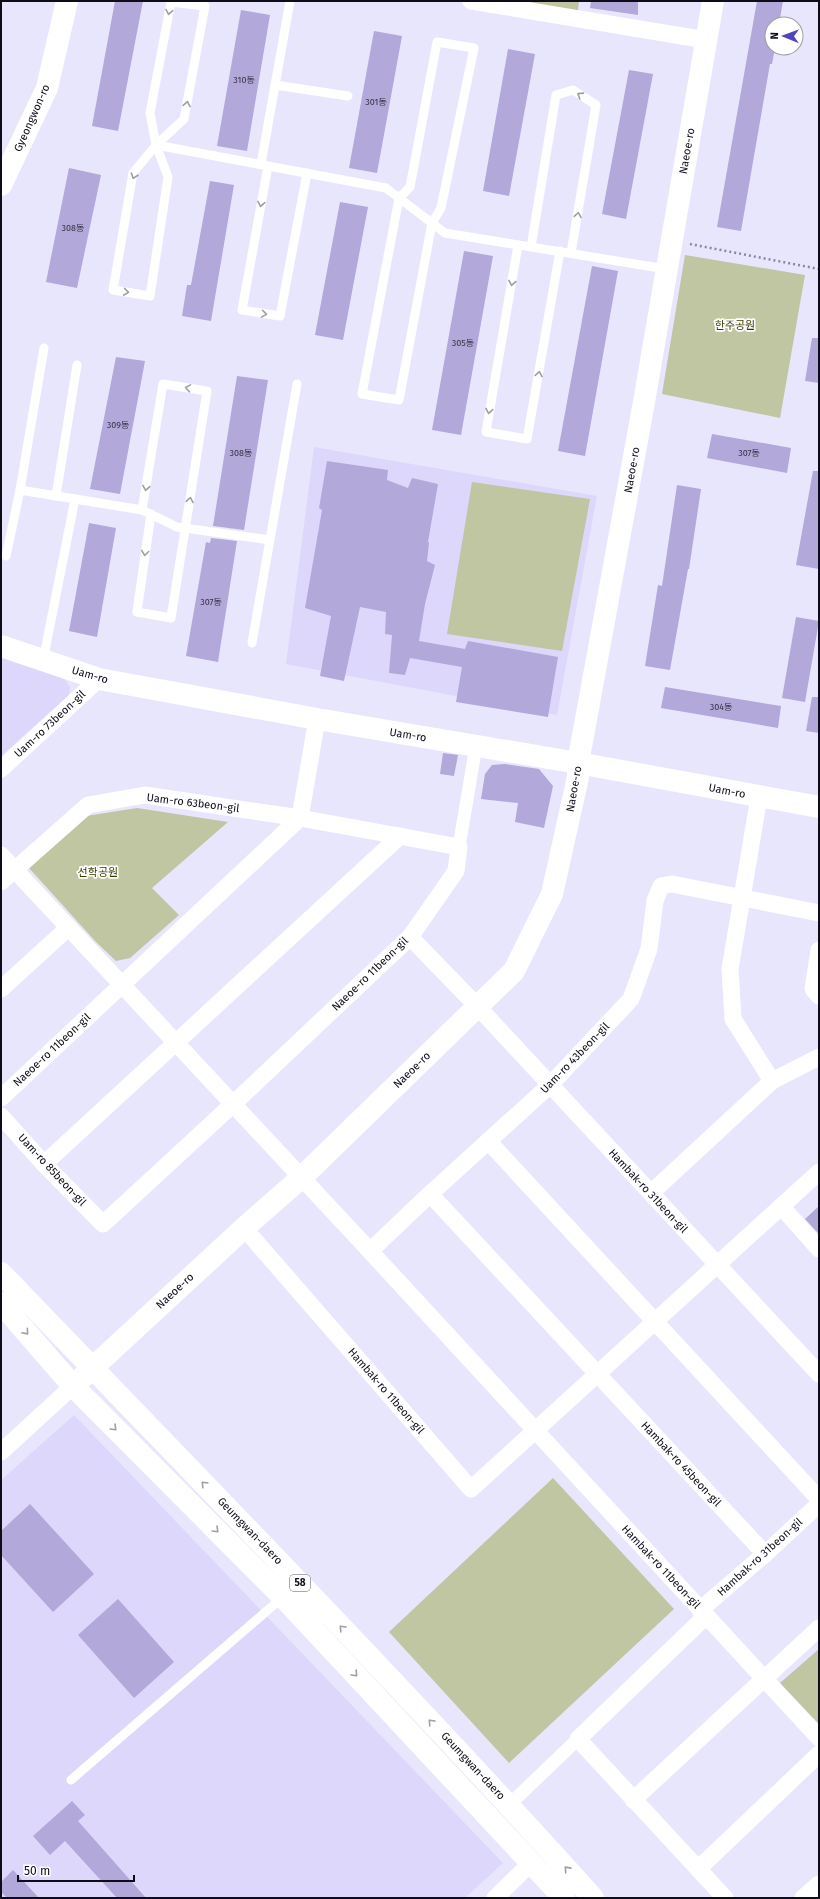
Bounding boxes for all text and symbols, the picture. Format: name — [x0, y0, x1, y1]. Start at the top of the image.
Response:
one-way arrow — [166, 9, 174, 16]
north arrow — [764, 16, 804, 56]
text: N — [768, 32, 781, 40]
house number: 310동 — [233, 75, 255, 85]
street label: Gyeongwon-ro — [11, 82, 53, 154]
one-way arrow — [577, 92, 584, 100]
house number: 301동 — [365, 97, 387, 107]
one-way arrow — [182, 101, 191, 107]
street label: Naeoe-ro — [677, 127, 697, 175]
one-way arrow — [130, 172, 138, 179]
one-way arrow — [258, 201, 266, 207]
one-way arrow — [573, 212, 582, 218]
house number: 308동 — [62, 223, 84, 233]
one-way arrow — [508, 280, 516, 286]
one-way arrow — [123, 287, 129, 296]
one-way arrow — [261, 309, 267, 318]
park label: 한주공원 — [715, 319, 755, 332]
house number: 305동 — [452, 338, 474, 348]
one-way arrow — [534, 370, 542, 377]
one-way arrow — [185, 384, 191, 393]
one-way arrow — [485, 408, 494, 414]
house number: 309동 — [107, 420, 129, 430]
street label: Naeoe-ro — [622, 446, 642, 494]
house number: 308동 — [230, 448, 252, 458]
house number: 307동 — [738, 448, 760, 458]
one-way arrow — [142, 485, 151, 491]
one-way arrow — [185, 497, 194, 504]
one-way arrow — [141, 550, 150, 556]
house number: 307동 — [200, 597, 222, 607]
street label: Uam-ro — [70, 664, 110, 686]
street label: Uam-ro 73beon-gil — [12, 688, 88, 760]
house number: 304동 — [710, 702, 732, 712]
street label: Uam-ro — [389, 726, 427, 744]
street label: Naeoe-ro — [564, 765, 584, 813]
street label: Uam-ro — [707, 781, 747, 801]
street label: Uam-ro 63beon-gil — [146, 791, 240, 815]
park label: 선학공원 — [78, 866, 118, 879]
street label: Naeoe-ro 11beon-gil — [329, 934, 411, 1014]
street label: Naeoe-ro 11beon-gil — [11, 1011, 93, 1089]
street label: Uam-ro 43beon-gil — [538, 1020, 612, 1096]
street label: Naeoe-ro — [391, 1049, 433, 1091]
street label: Uam-ro 85beon-gil — [15, 1131, 89, 1209]
street label: Hambak-ro 31beon-gil — [606, 1146, 690, 1236]
street label: Naeoe-ro — [153, 1270, 197, 1312]
one-way arrow — [22, 1328, 29, 1335]
street label: Hambak-ro 11beon-gil — [345, 1345, 427, 1437]
street label: Hambak-ro 45beon-gil — [638, 1419, 724, 1509]
one-way arrow — [109, 1423, 117, 1431]
one-way arrow — [201, 1481, 208, 1489]
street label: Geumgwan-daero — [215, 1495, 285, 1567]
street label: Hambak-ro 31beon-gil — [715, 1515, 805, 1599]
street label: Hambak-ro 11beon-gil — [619, 1523, 703, 1611]
one-way arrow — [211, 1525, 219, 1533]
road number: 58 — [290, 1575, 310, 1591]
one-way arrow — [339, 1625, 347, 1633]
one-way arrow — [350, 1669, 357, 1677]
one-way arrow — [429, 1719, 436, 1727]
street label: Geumgwan-daero — [438, 1729, 508, 1803]
scale bar — [18, 1857, 134, 1883]
text: 50 m — [24, 1864, 50, 1878]
one-way arrow — [565, 1866, 572, 1874]

